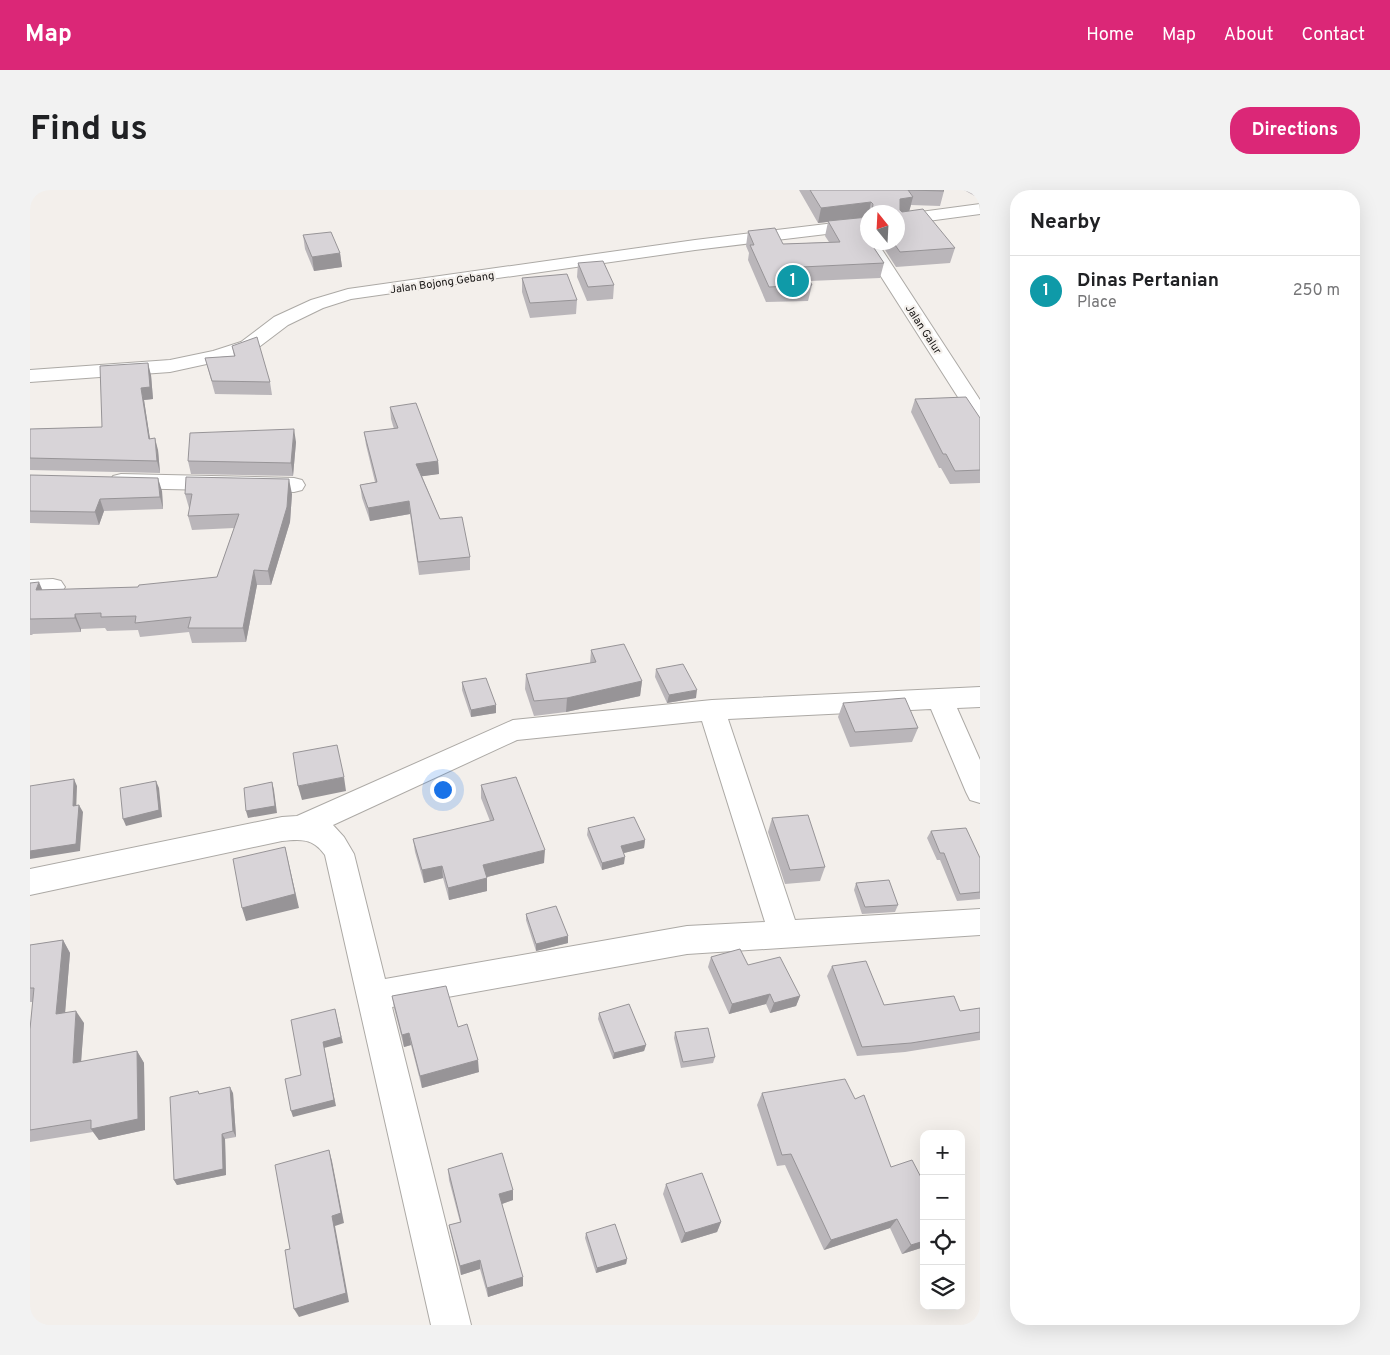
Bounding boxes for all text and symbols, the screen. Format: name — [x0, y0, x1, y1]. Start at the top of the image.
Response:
text: Map — [25, 20, 72, 50]
text: Home — [1086, 24, 1134, 47]
text: Map — [1162, 24, 1196, 47]
text: About — [1224, 24, 1273, 47]
text: Contact — [1301, 24, 1365, 47]
button: Directions — [1230, 107, 1360, 154]
text: Find us — [30, 108, 148, 152]
north arrow — [860, 205, 905, 250]
text: Nearby — [1030, 209, 1101, 236]
pin: 1 — [777, 262, 809, 300]
street label: Jalan Bojong Gebang — [389, 269, 495, 297]
text: Dinas Pertanian — [1077, 269, 1219, 293]
text: 1 — [1043, 281, 1049, 301]
text: 250 m — [1293, 281, 1340, 301]
text: Place — [1077, 293, 1117, 313]
street label: Jalan Galur — [902, 302, 945, 358]
your location — [430, 777, 456, 803]
map controls — [920, 1130, 965, 1310]
button: + — [920, 1130, 965, 1175]
button: − — [920, 1175, 965, 1220]
button: locate — [920, 1220, 965, 1265]
button: layers — [920, 1265, 965, 1310]

